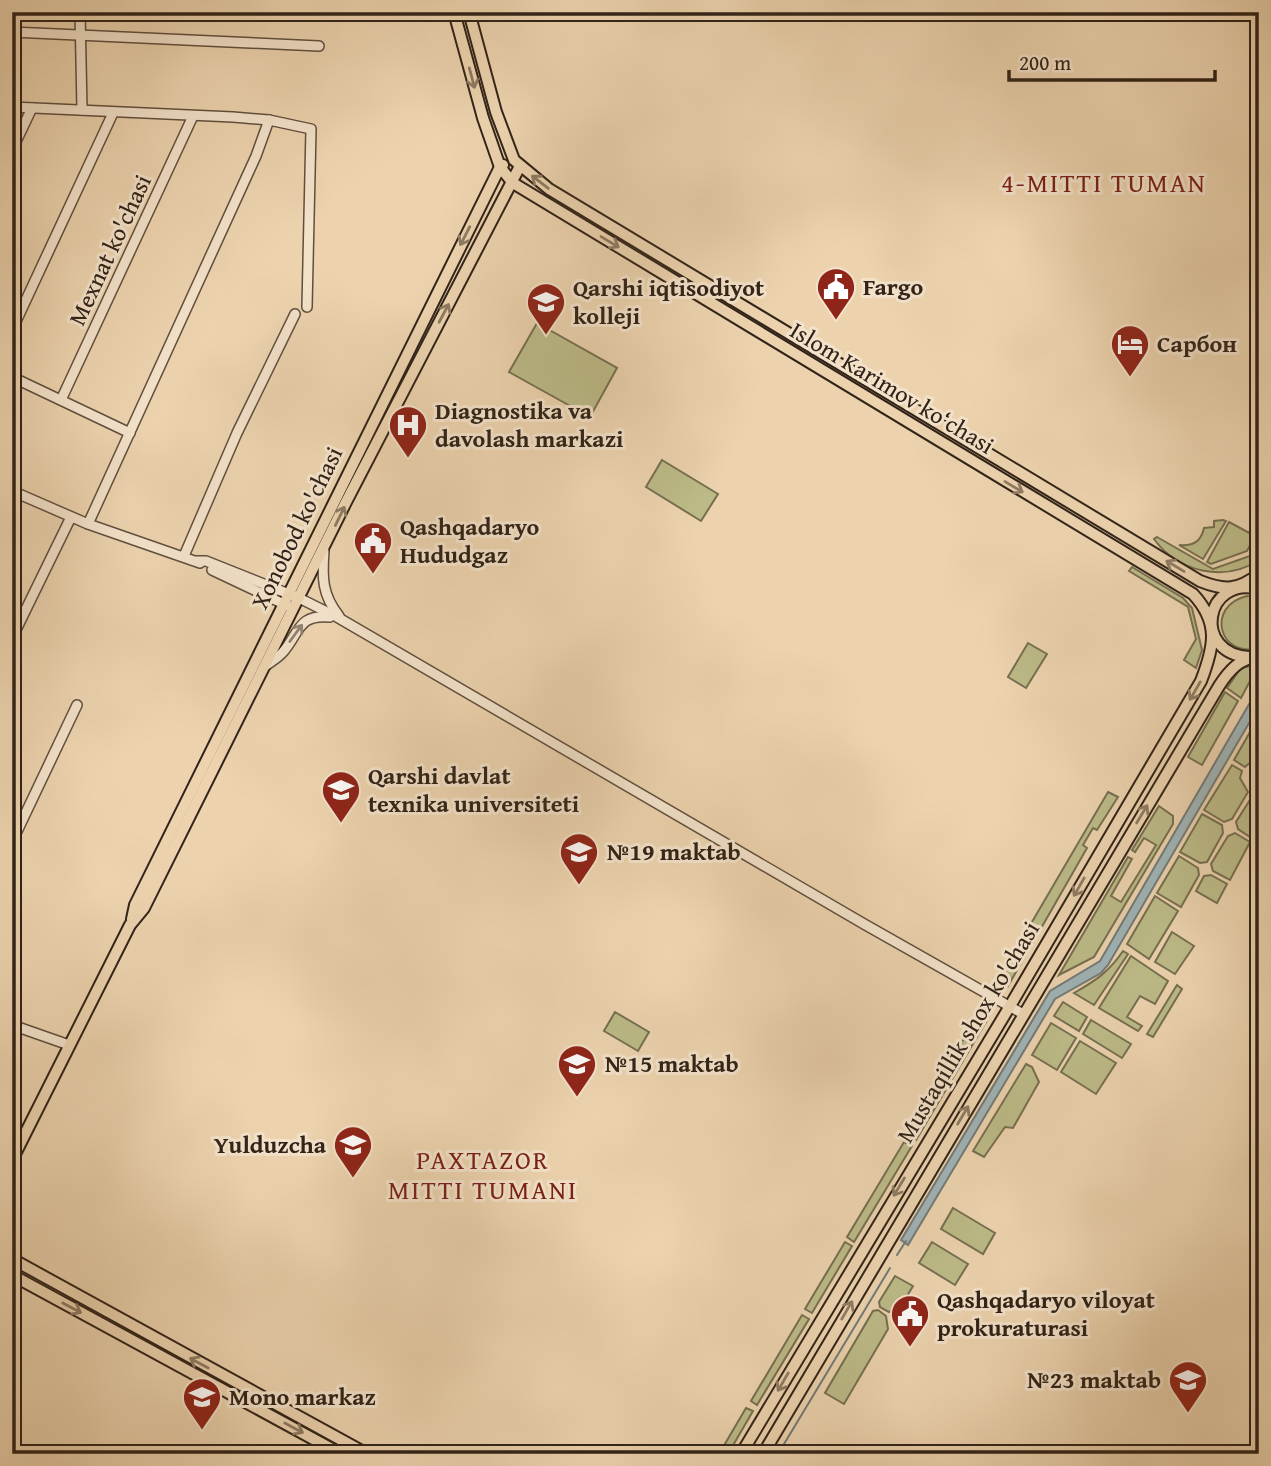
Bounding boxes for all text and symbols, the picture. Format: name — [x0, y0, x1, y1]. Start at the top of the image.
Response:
scale bar — [1009, 38, 1215, 82]
text: 200 m — [1019, 47, 1071, 78]
one-way arrow — [466, 66, 479, 89]
district label: 4-MITTI TUMAN — [1001, 163, 1207, 202]
street label: Mexnat ko'chasi — [59, 168, 160, 331]
one-way arrow — [531, 175, 550, 190]
one-way arrow — [458, 225, 472, 246]
one-way arrow — [600, 235, 620, 249]
public building icon: Fargo — [815, 266, 857, 321]
place label: Fargo — [863, 269, 923, 304]
place label: Qarshi iqtisodiyot kolleji — [573, 270, 764, 333]
school or university icon: Qarshi iqtisodiyot kolleji — [525, 281, 567, 336]
one-way arrow — [437, 304, 451, 324]
street label: Islom Karimov ko‘chasi — [784, 313, 1001, 463]
hotel icon: Сарбон — [1109, 323, 1151, 378]
place label: Сарбон — [1157, 326, 1237, 361]
place label: Diagnostika va davolash markazi — [435, 393, 624, 456]
hospital icon: Diagnostika va davolash markazi — [387, 404, 429, 459]
street label: Xonobod ko'chasi — [242, 440, 351, 615]
one-way arrow — [1004, 480, 1024, 494]
one-way arrow — [333, 506, 347, 527]
place label: Qashqadaryo Hududgaz — [400, 509, 540, 572]
public building icon: Qashqadaryo Hududgaz — [352, 520, 394, 575]
one-way arrow — [1166, 559, 1186, 573]
one-way arrow — [288, 623, 303, 642]
one-way arrow — [1188, 680, 1202, 700]
place label: Qarshi davlat texnika universiteti — [368, 758, 579, 821]
school or university icon: Qarshi davlat texnika universiteti — [320, 769, 362, 824]
one-way arrow — [1135, 805, 1149, 825]
school or university icon: №19 maktab — [558, 831, 600, 886]
place label: №19 maktab — [606, 834, 741, 869]
one-way arrow — [1072, 876, 1086, 896]
street label: Mustaqillik shox ko'chasi — [887, 914, 1048, 1149]
school or university icon: №15 maktab — [556, 1043, 598, 1098]
place label: №15 maktab — [604, 1046, 739, 1081]
one-way arrow — [957, 1105, 971, 1125]
school or university icon: Yulduzcha — [332, 1124, 374, 1179]
place label: Yulduzcha — [214, 1127, 327, 1162]
district label: PAXTAZOR MITTI TUMANI — [388, 1140, 578, 1209]
one-way arrow — [892, 1176, 906, 1196]
place label: Qashqadaryo viloyat prokuraturasi — [937, 1282, 1155, 1345]
public building icon: Qashqadaryo viloyat prokuraturasi — [889, 1293, 931, 1348]
one-way arrow — [61, 1301, 82, 1315]
one-way arrow — [840, 1301, 854, 1321]
one-way arrow — [189, 1356, 210, 1369]
school or university icon: №23 maktab — [1167, 1359, 1209, 1414]
place label: №23 maktab — [1026, 1362, 1161, 1397]
one-way arrow — [776, 1372, 790, 1392]
school or university icon: Mono markaz — [181, 1376, 223, 1431]
place label: Mono markaz — [229, 1379, 376, 1414]
one-way arrow — [283, 1421, 303, 1435]

